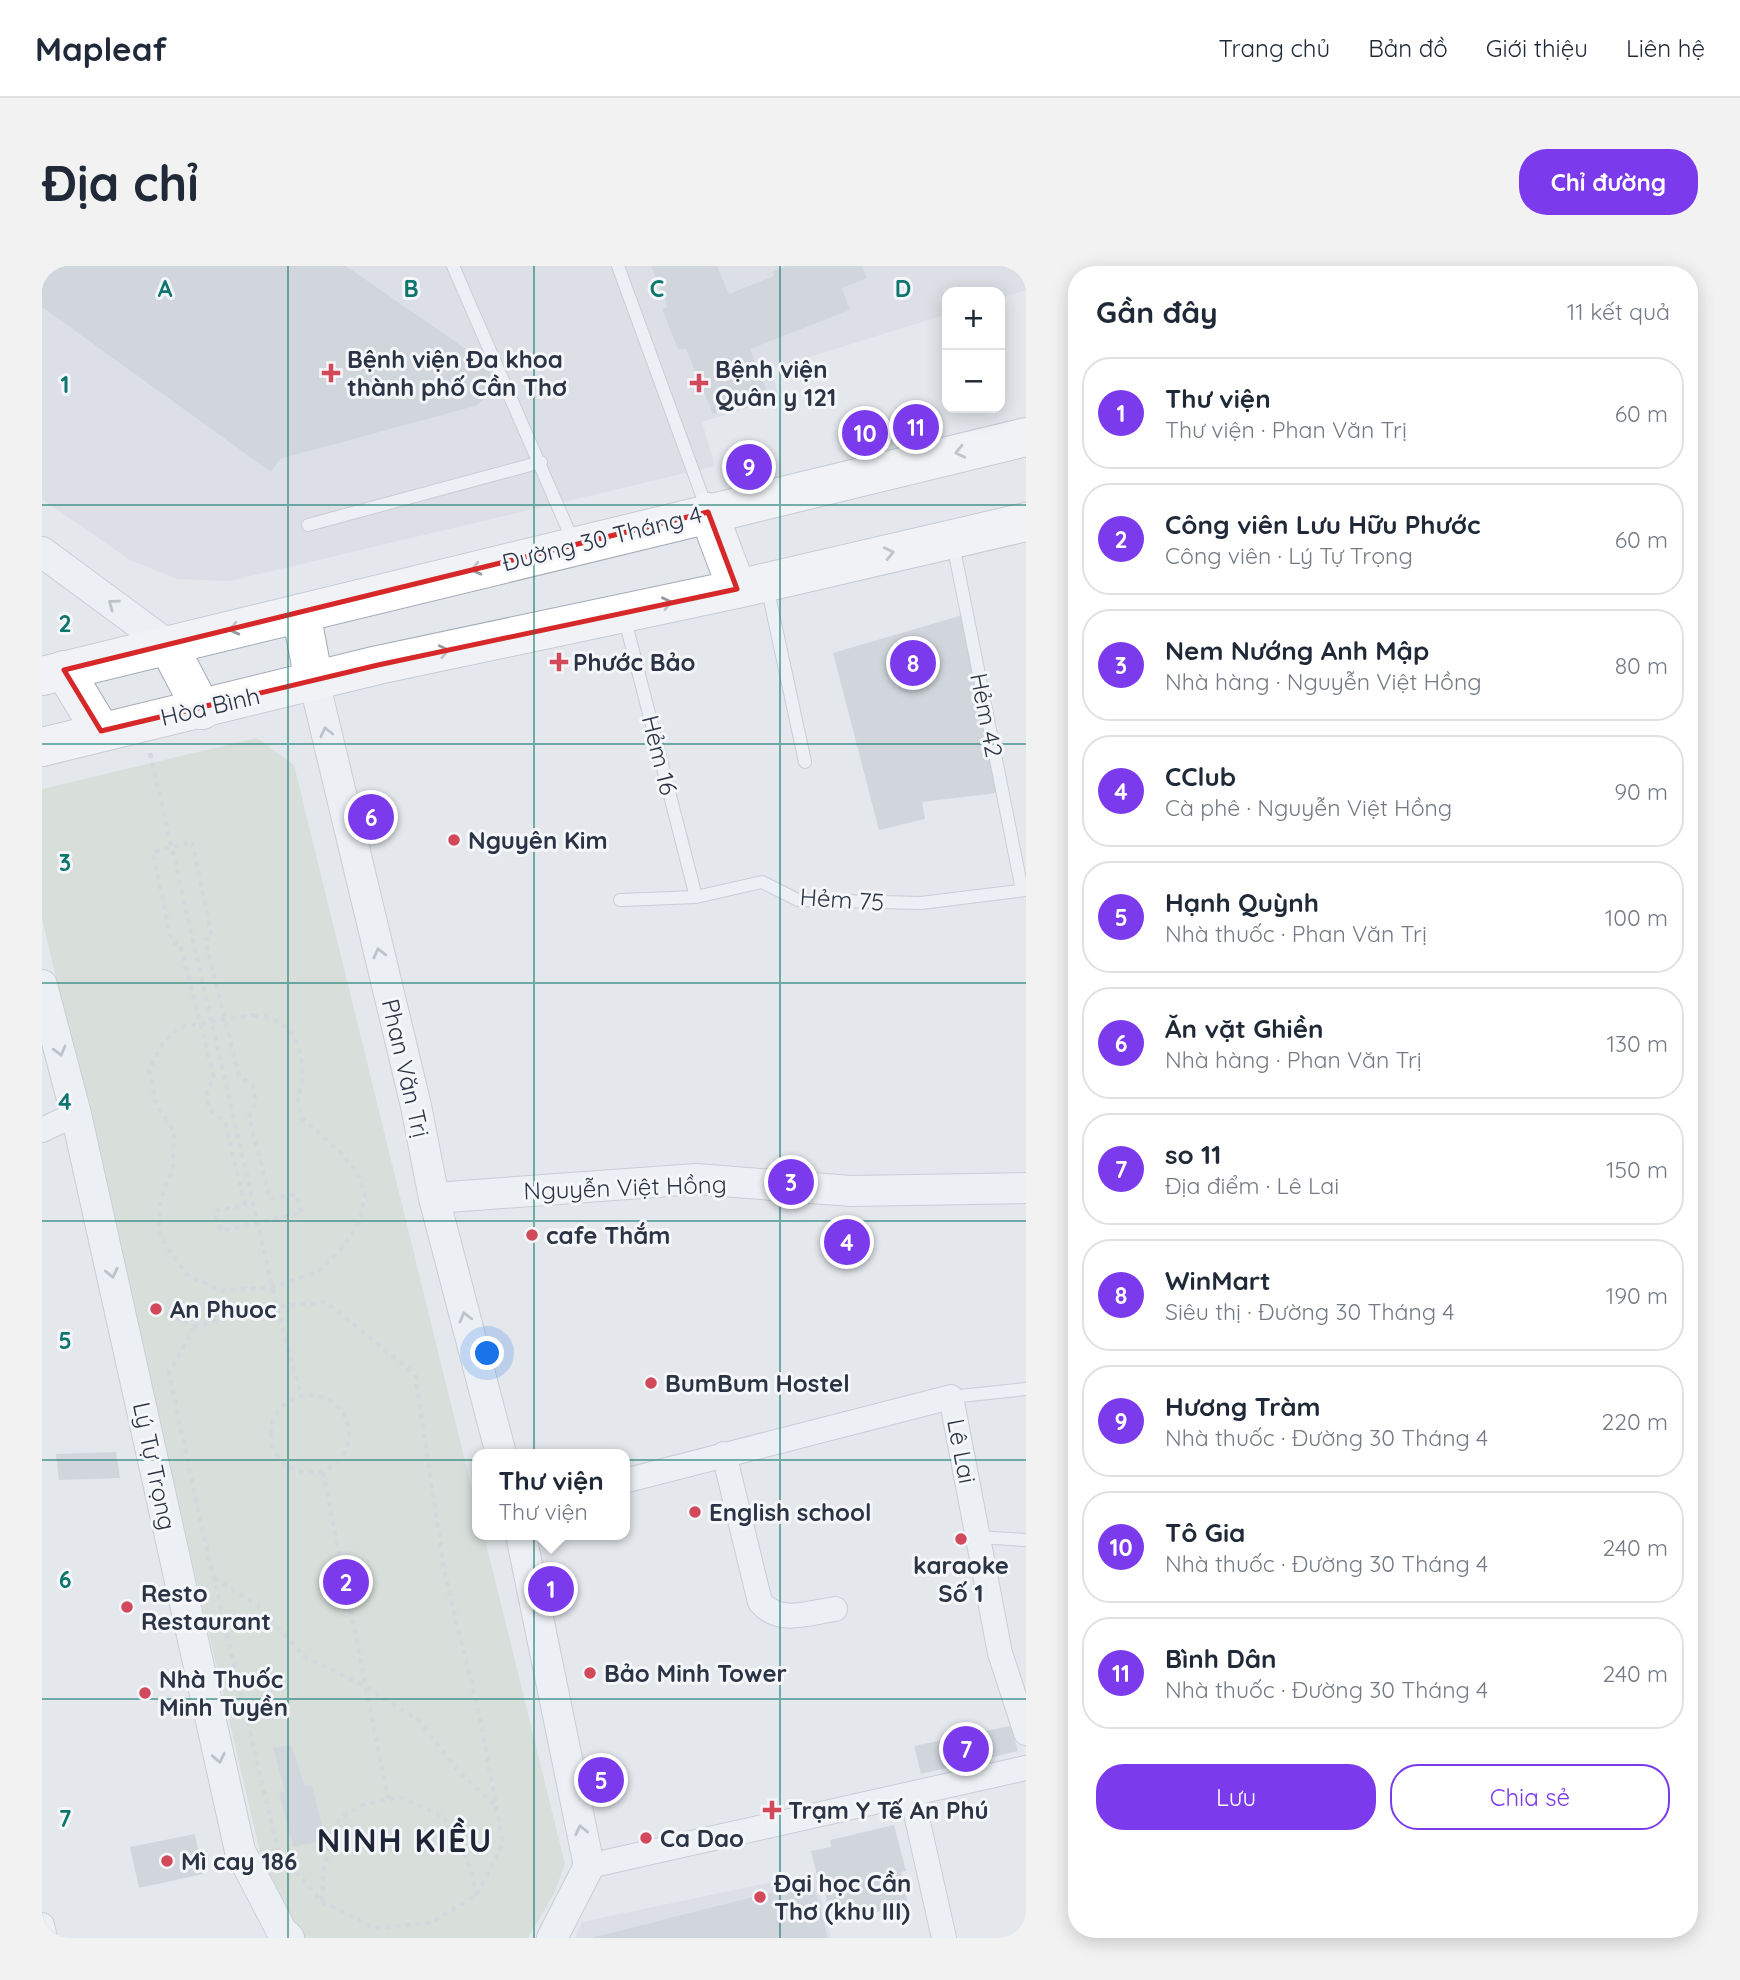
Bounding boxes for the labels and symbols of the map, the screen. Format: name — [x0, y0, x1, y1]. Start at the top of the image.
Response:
text: A — [158, 274, 173, 303]
text: B — [403, 274, 419, 303]
text: C — [650, 274, 664, 303]
text: D — [895, 274, 911, 303]
place label: Bệnh viện Đa khoa thành phố Cần Thơ — [347, 344, 567, 402]
place label: Bệnh viện Quân y 121 — [715, 354, 836, 412]
marker: Bệnh viện Đa khoa thành phố Cần Thơ — [321, 363, 341, 383]
text: 1 — [61, 370, 69, 399]
marker: Bệnh viện Quân y 121 — [689, 373, 709, 393]
pin: 11 — [893, 401, 939, 453]
pin: 10 — [842, 407, 888, 459]
pin: 9 — [726, 441, 772, 493]
one-way arrow — [954, 444, 966, 459]
street label: Đường 30 Tháng 4 — [499, 499, 705, 577]
one-way arrow — [883, 547, 895, 562]
one-way arrow — [471, 561, 483, 575]
one-way arrow — [661, 597, 673, 612]
one-way arrow — [108, 600, 121, 613]
text: 2 — [58, 609, 72, 638]
one-way arrow — [228, 621, 240, 635]
pin: 8 — [890, 637, 936, 689]
one-way arrow — [438, 644, 450, 659]
place label: Phước Bảo — [573, 647, 696, 677]
marker: Phước Bảo — [551, 654, 567, 670]
street label: Hẻm 42 — [964, 670, 1010, 760]
street label: Hòa Bình — [157, 680, 263, 732]
street label: Hẻm 16 — [636, 712, 684, 798]
one-way arrow — [320, 726, 334, 738]
pin: 6 — [348, 791, 394, 843]
place label: Nguyên Kim — [468, 825, 608, 855]
marker: Nguyên Kim — [446, 832, 462, 848]
text: 3 — [59, 848, 71, 877]
street label: Hẻm 75 — [799, 881, 885, 917]
one-way arrow — [373, 947, 387, 959]
street label: Phan Văn Trị — [376, 996, 436, 1140]
one-way arrow — [51, 1045, 66, 1057]
text: 4 — [58, 1087, 72, 1116]
pin: 3 — [768, 1156, 814, 1208]
street label: Nguyễn Việt Hồng — [523, 1168, 727, 1206]
pin: 4 — [824, 1216, 870, 1268]
place label: cafe Thắm — [546, 1220, 671, 1250]
marker: cafe Thắm — [524, 1227, 540, 1243]
one-way arrow — [104, 1267, 119, 1279]
place label: An Phuoc — [170, 1294, 276, 1324]
marker: An Phuoc — [148, 1301, 164, 1317]
one-way arrow — [459, 1311, 473, 1323]
text: 5 — [58, 1326, 72, 1355]
your location — [470, 1336, 504, 1370]
place label: BumBum Hostel — [665, 1368, 850, 1398]
marker: BumBum Hostel — [643, 1375, 659, 1391]
street label: Lý Tự Trọng — [127, 1399, 183, 1533]
street label: Lê Lai — [941, 1416, 983, 1486]
place label: English school — [709, 1497, 871, 1527]
marker: English school — [687, 1504, 703, 1520]
marker: karaoke Số 1 — [953, 1531, 969, 1547]
place label: karaoke Số 1 — [913, 1550, 1009, 1608]
pin: 2 — [323, 1556, 369, 1608]
pin: 1 — [528, 1563, 574, 1615]
text: 6 — [59, 1565, 71, 1594]
place label: Resto Restaurant — [141, 1578, 271, 1636]
marker: Resto Restaurant — [119, 1599, 135, 1615]
place label: Bảo Minh Tower — [604, 1658, 787, 1688]
place label: Nhà Thuốc Minh Tuyền — [159, 1664, 288, 1722]
marker: Bảo Minh Tower — [582, 1665, 598, 1681]
marker: Nhà Thuốc Minh Tuyền — [137, 1685, 153, 1701]
pin: 7 — [943, 1723, 989, 1775]
one-way arrow — [211, 1752, 226, 1764]
pin: 5 — [578, 1754, 624, 1806]
place label: Trạm Y Tế An Phú — [788, 1795, 989, 1825]
marker: Trạm Y Tế An Phú — [762, 1800, 782, 1820]
text: 7 — [59, 1804, 72, 1833]
district label: NINH KIỀU — [317, 1817, 493, 1860]
place label: Ca Dao — [660, 1823, 744, 1853]
one-way arrow — [575, 1824, 590, 1836]
marker: Ca Dao — [638, 1830, 654, 1846]
place label: Mì cay 186 — [181, 1846, 297, 1876]
marker: Mì cay 186 — [159, 1853, 175, 1869]
place label: Đại học Cần Thơ (khu III) — [773, 1868, 911, 1926]
marker: Đại học Cần Thơ (khu III) — [752, 1889, 768, 1905]

